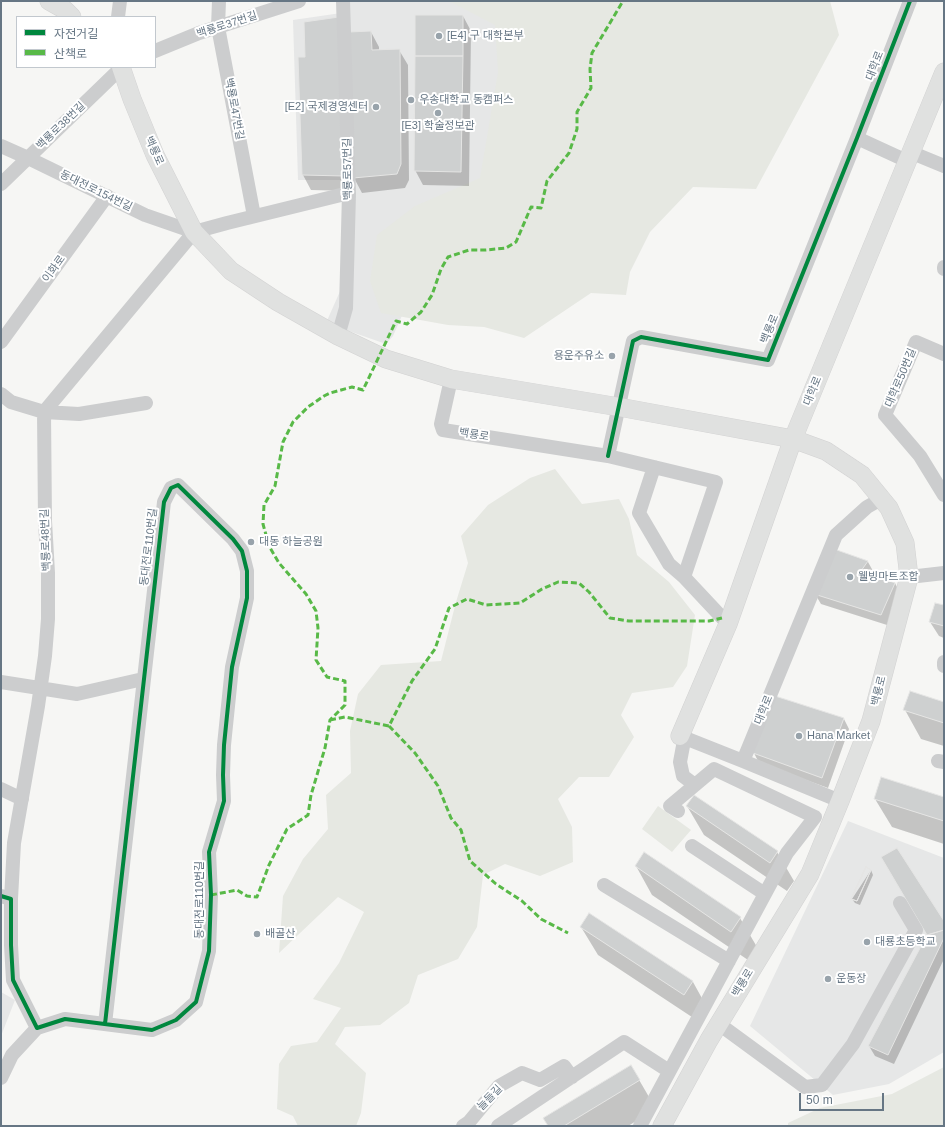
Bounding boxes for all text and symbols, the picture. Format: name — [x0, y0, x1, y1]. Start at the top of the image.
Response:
street label: 백룡로37번길 — [195, 9, 259, 41]
legend — [16, 16, 156, 68]
text: 자전거길 — [54, 27, 98, 41]
place label: [E4] 구 대학본부 — [447, 29, 523, 43]
marker: [E4] 구 대학본부 — [434, 31, 444, 41]
text: 산책로 — [54, 47, 87, 61]
street label: 대학로 — [863, 49, 887, 83]
street label: 백룡로47번길 — [222, 77, 246, 141]
place label: 우송대학교 동캠퍼스 — [419, 93, 513, 107]
marker: 우송대학교 동캠퍼스 — [406, 95, 416, 105]
street label: 백룡로38번길 — [34, 99, 88, 153]
place label: [E2] 국제경영센터 — [285, 100, 368, 114]
marker: [E2] 국제경영센터 — [371, 102, 381, 112]
marker: [E3] 학술정보관 — [433, 108, 443, 118]
place label: [E3] 학술정보관 — [401, 119, 475, 133]
street label: 백룡로 — [142, 134, 166, 168]
street label: 백룡로57번길 — [341, 137, 355, 201]
street label: 동대전로154번길 — [58, 168, 134, 214]
street label: 이화로 — [40, 253, 68, 285]
street label: 백룡로 — [758, 312, 782, 346]
street label: 대학로50번길 — [883, 347, 919, 409]
place label: 용운주유소 — [553, 349, 604, 363]
marker: 용운주유소 — [607, 351, 617, 361]
street label: 대학로 — [801, 374, 825, 408]
street label: 백룡로 — [458, 426, 490, 444]
street label: 동대전로110번길 — [138, 507, 160, 587]
street label: 백룡로48번길 — [38, 508, 54, 572]
place label: 대동 하늘공원 — [259, 535, 323, 549]
marker: 대동 하늘공원 — [246, 537, 256, 547]
place label: 웰빙마트조합 — [858, 570, 919, 584]
marker: 웰빙마트조합 — [845, 572, 855, 582]
street label: 백룡로 — [869, 675, 889, 707]
street label: 대학로 — [752, 693, 776, 727]
place label: Hana Market — [807, 729, 870, 743]
marker: Hana Market — [794, 731, 804, 741]
street label: 동대전로110번길 — [193, 861, 207, 939]
place label: 배골산 — [265, 927, 295, 941]
marker: 배골산 — [252, 929, 262, 939]
place label: 대룡초등학교 — [875, 935, 936, 949]
marker: 대룡초등학교 — [862, 937, 872, 947]
street label: 백룡로 — [730, 967, 756, 999]
place label: 운동장 — [836, 972, 866, 986]
marker: 운동장 — [823, 974, 833, 984]
street label: 늘들길 — [475, 1082, 505, 1114]
scale bar — [801, 1085, 886, 1111]
text: 50 m — [806, 1093, 833, 1107]

